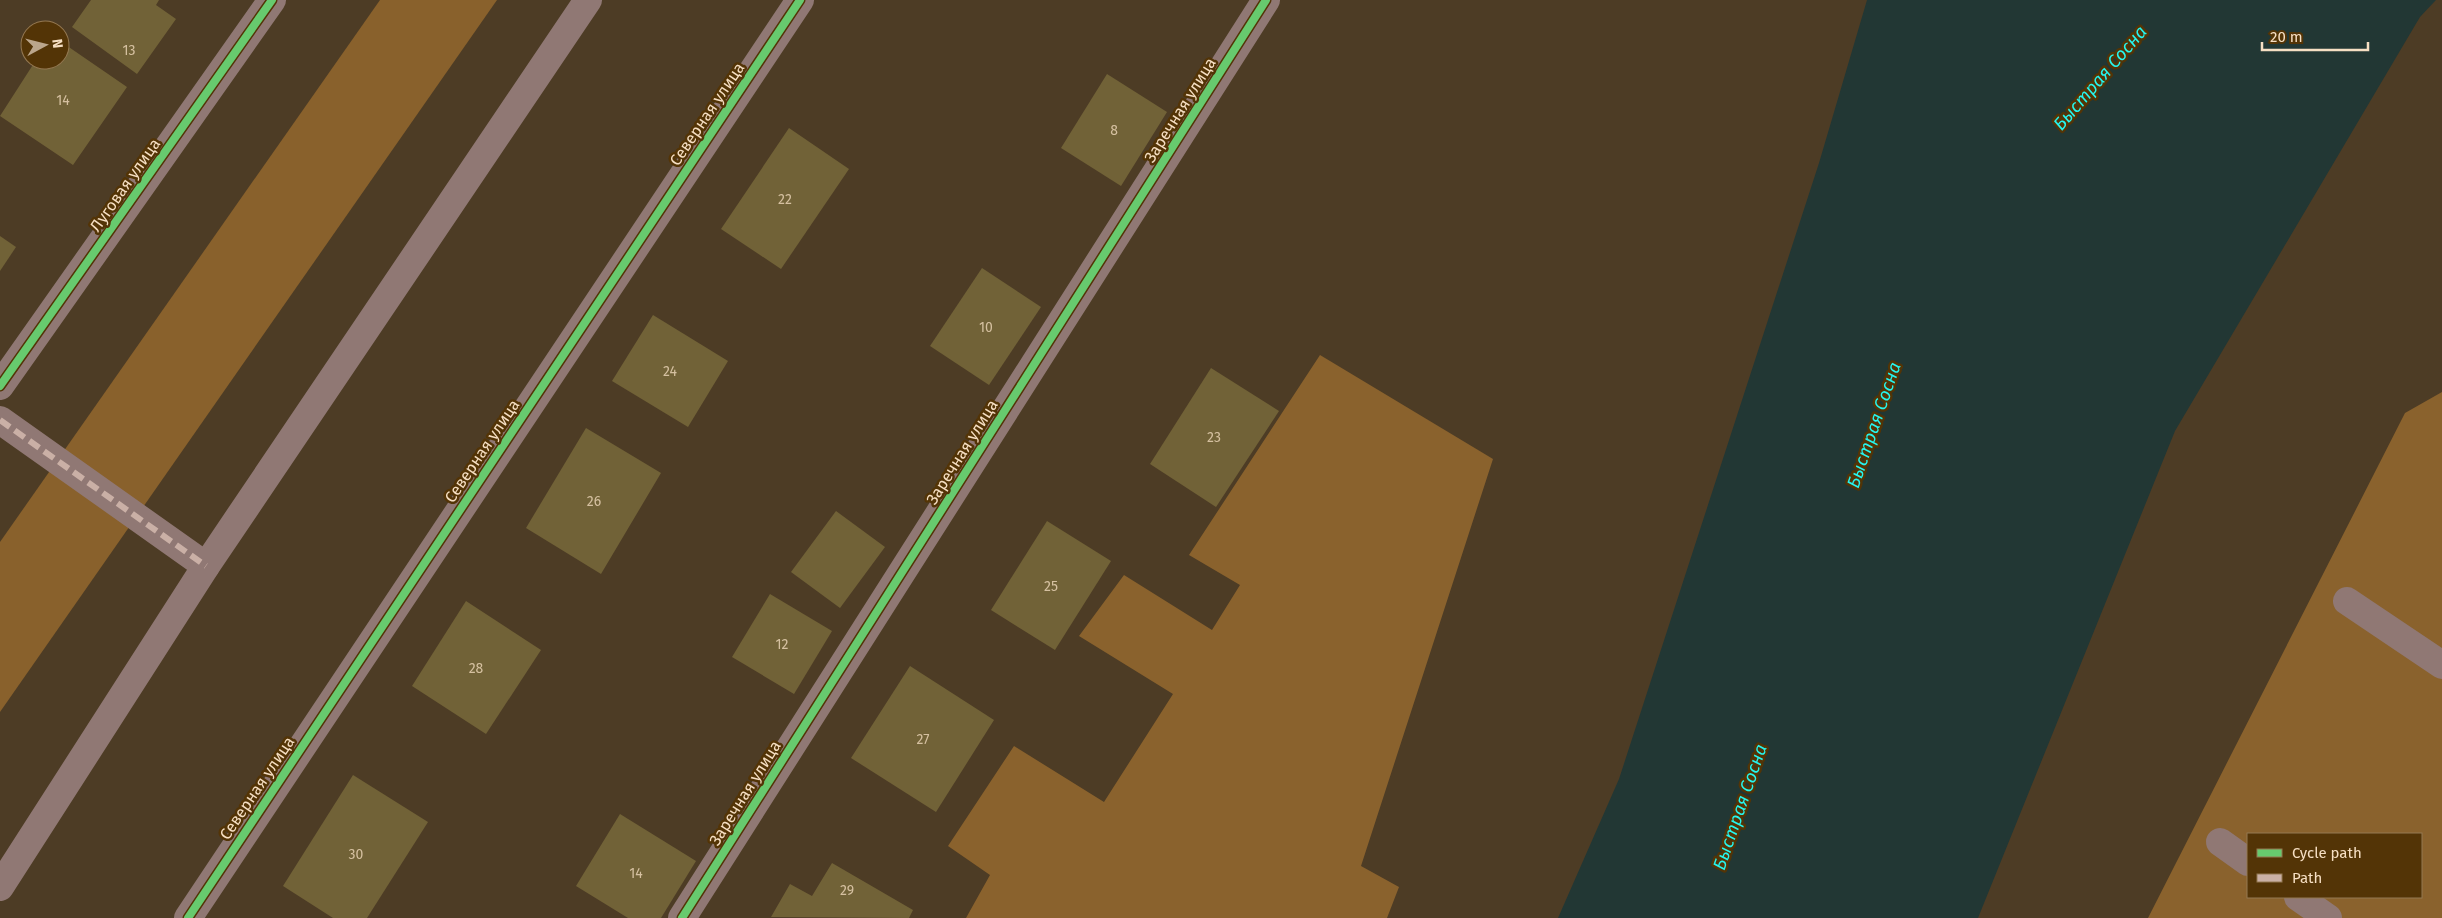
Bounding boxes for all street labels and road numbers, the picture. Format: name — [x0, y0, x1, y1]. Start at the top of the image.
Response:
street label: Заречная улица — [1140, 54, 1220, 166]
street label: Северная улица — [665, 59, 749, 169]
street label: Луговая улица — [86, 135, 164, 235]
street label: Северная улица — [440, 396, 524, 506]
street label: Заречная улица — [922, 396, 1002, 508]
street label: Северная улица — [215, 733, 299, 843]
street label: Заречная улица — [705, 737, 785, 849]

